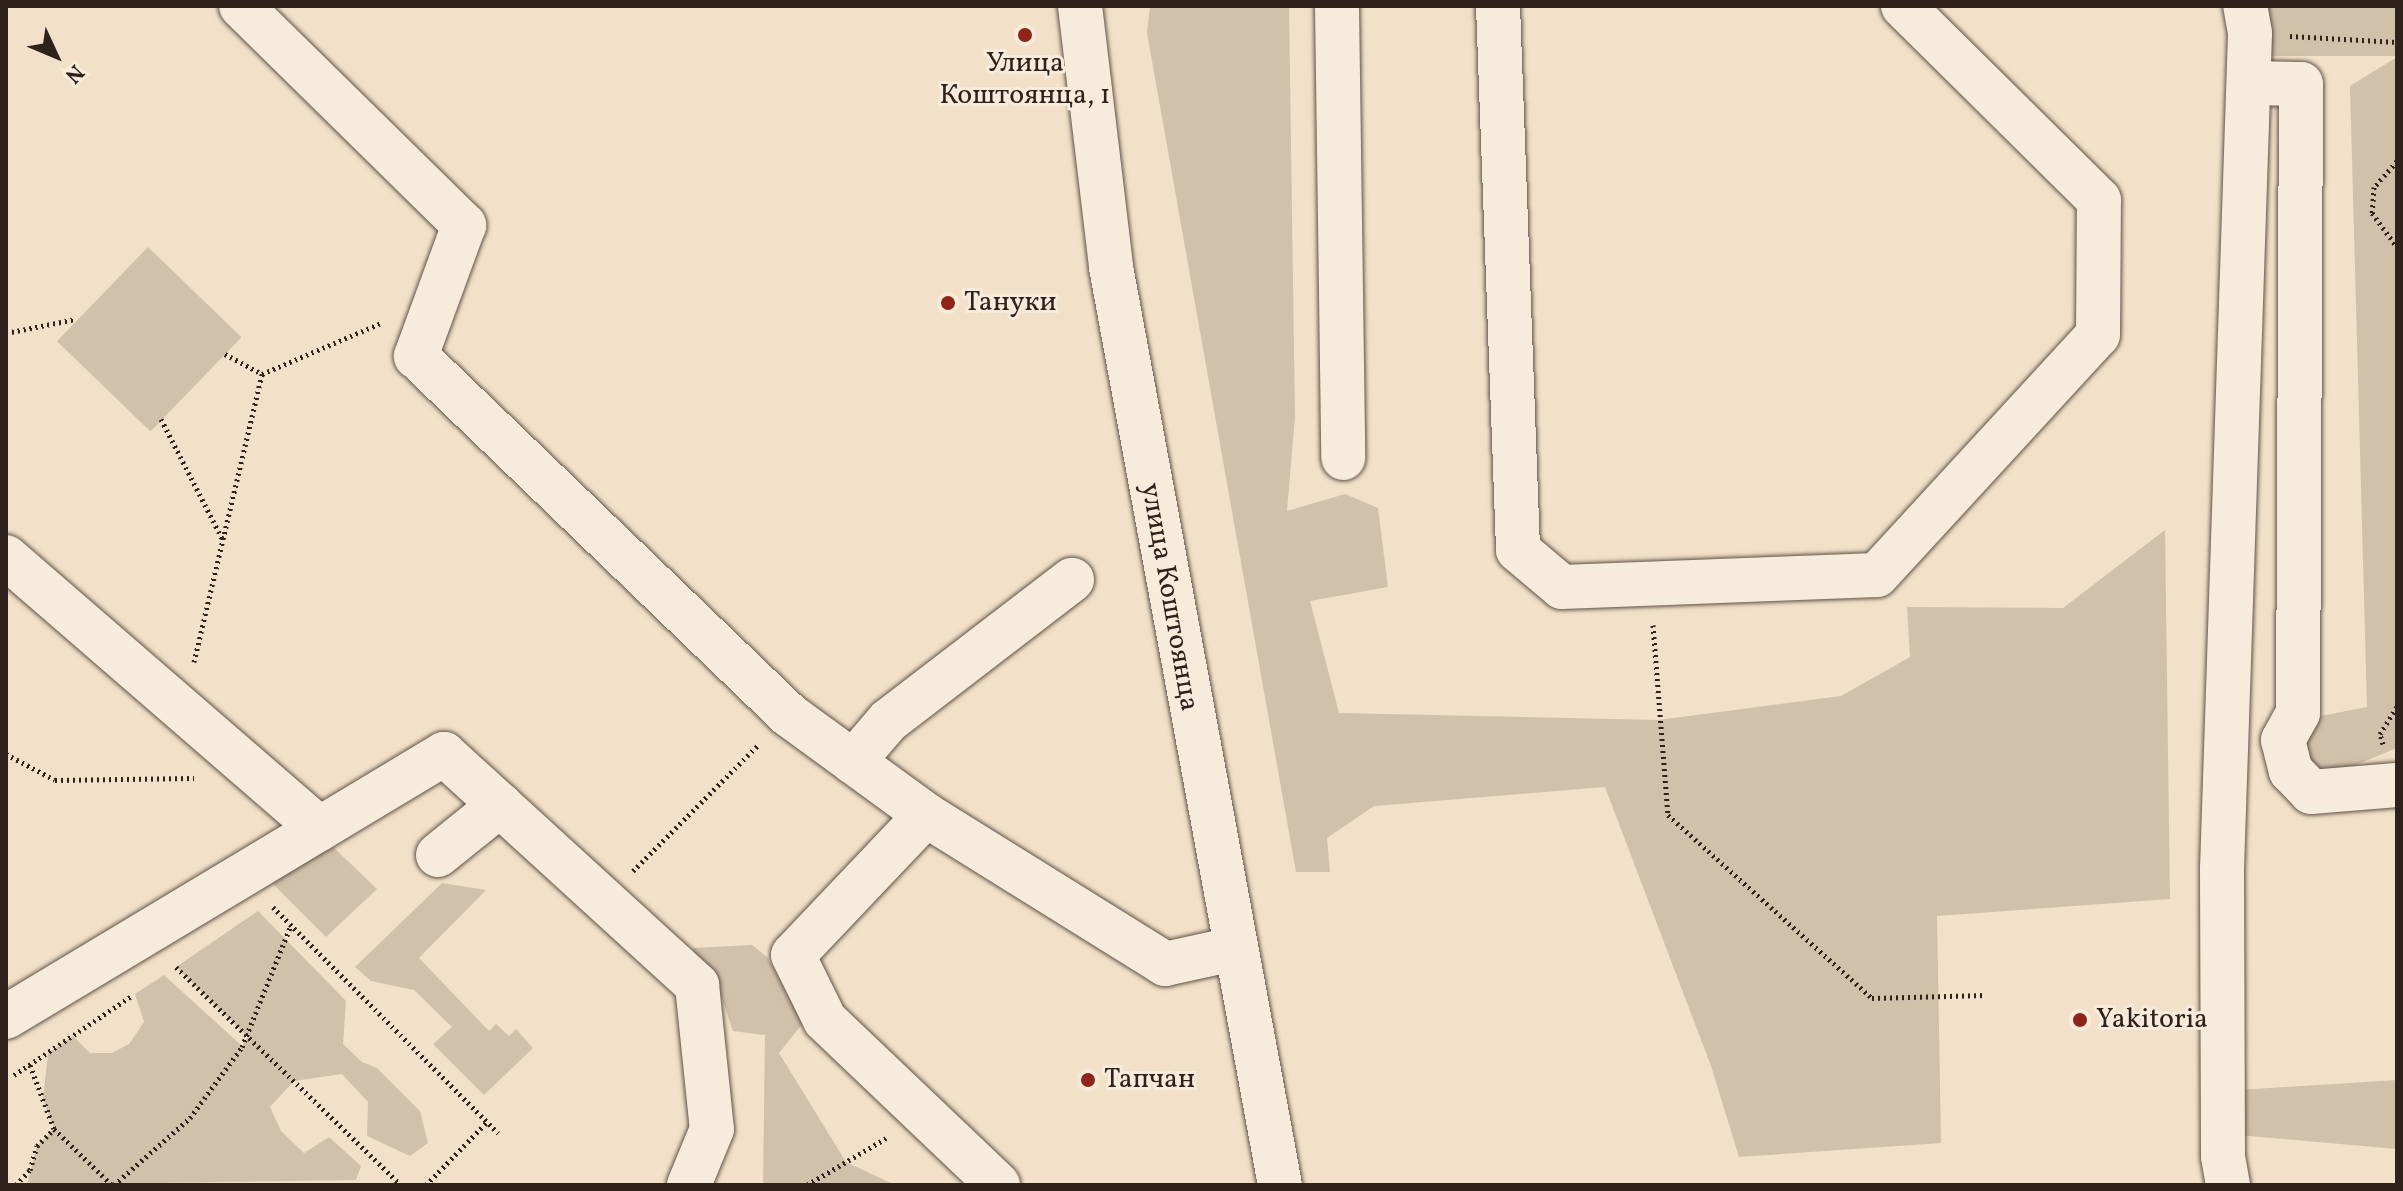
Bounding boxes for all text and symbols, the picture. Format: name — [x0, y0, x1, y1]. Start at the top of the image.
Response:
north arrow — [16, 16, 96, 96]
marker: Улица Коштоянца, 1 — [1016, 26, 1034, 44]
place label: Улица Коштоянца, 1 — [939, 47, 1111, 113]
text: N — [57, 56, 90, 90]
place label: Тануки — [964, 286, 1057, 320]
marker: Тануки — [939, 294, 957, 312]
street label: улица Коштоянца — [1132, 480, 1206, 714]
place label: Yakitoria — [2096, 1003, 2208, 1037]
marker: Yakitoria — [2071, 1011, 2089, 1029]
place label: Тапчан — [1104, 1063, 1195, 1097]
marker: Тапчан — [1079, 1071, 1097, 1089]

